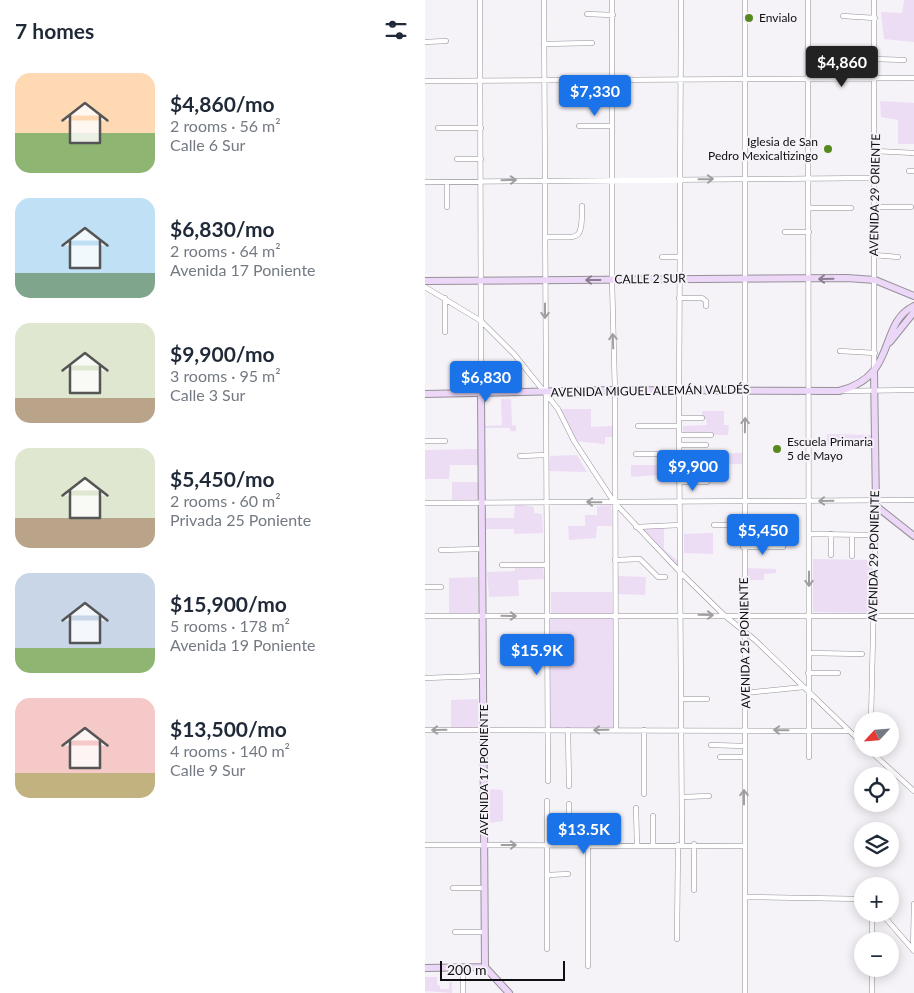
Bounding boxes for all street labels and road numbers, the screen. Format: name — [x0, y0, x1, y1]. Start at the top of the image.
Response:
street label: AVENIDA 29 ORIENTE — [866, 134, 883, 256]
street label: CALLE 2 SUR — [614, 270, 686, 287]
street label: AVENIDA MIGUEL ALEMÁN VALDÉS — [550, 381, 750, 400]
street label: AVENIDA 29 PONIENTE — [865, 490, 882, 622]
street label: AVENIDA 25 PONIENTE — [736, 577, 753, 709]
street label: AVENIDA 17 PONIENTE — [476, 704, 491, 836]

